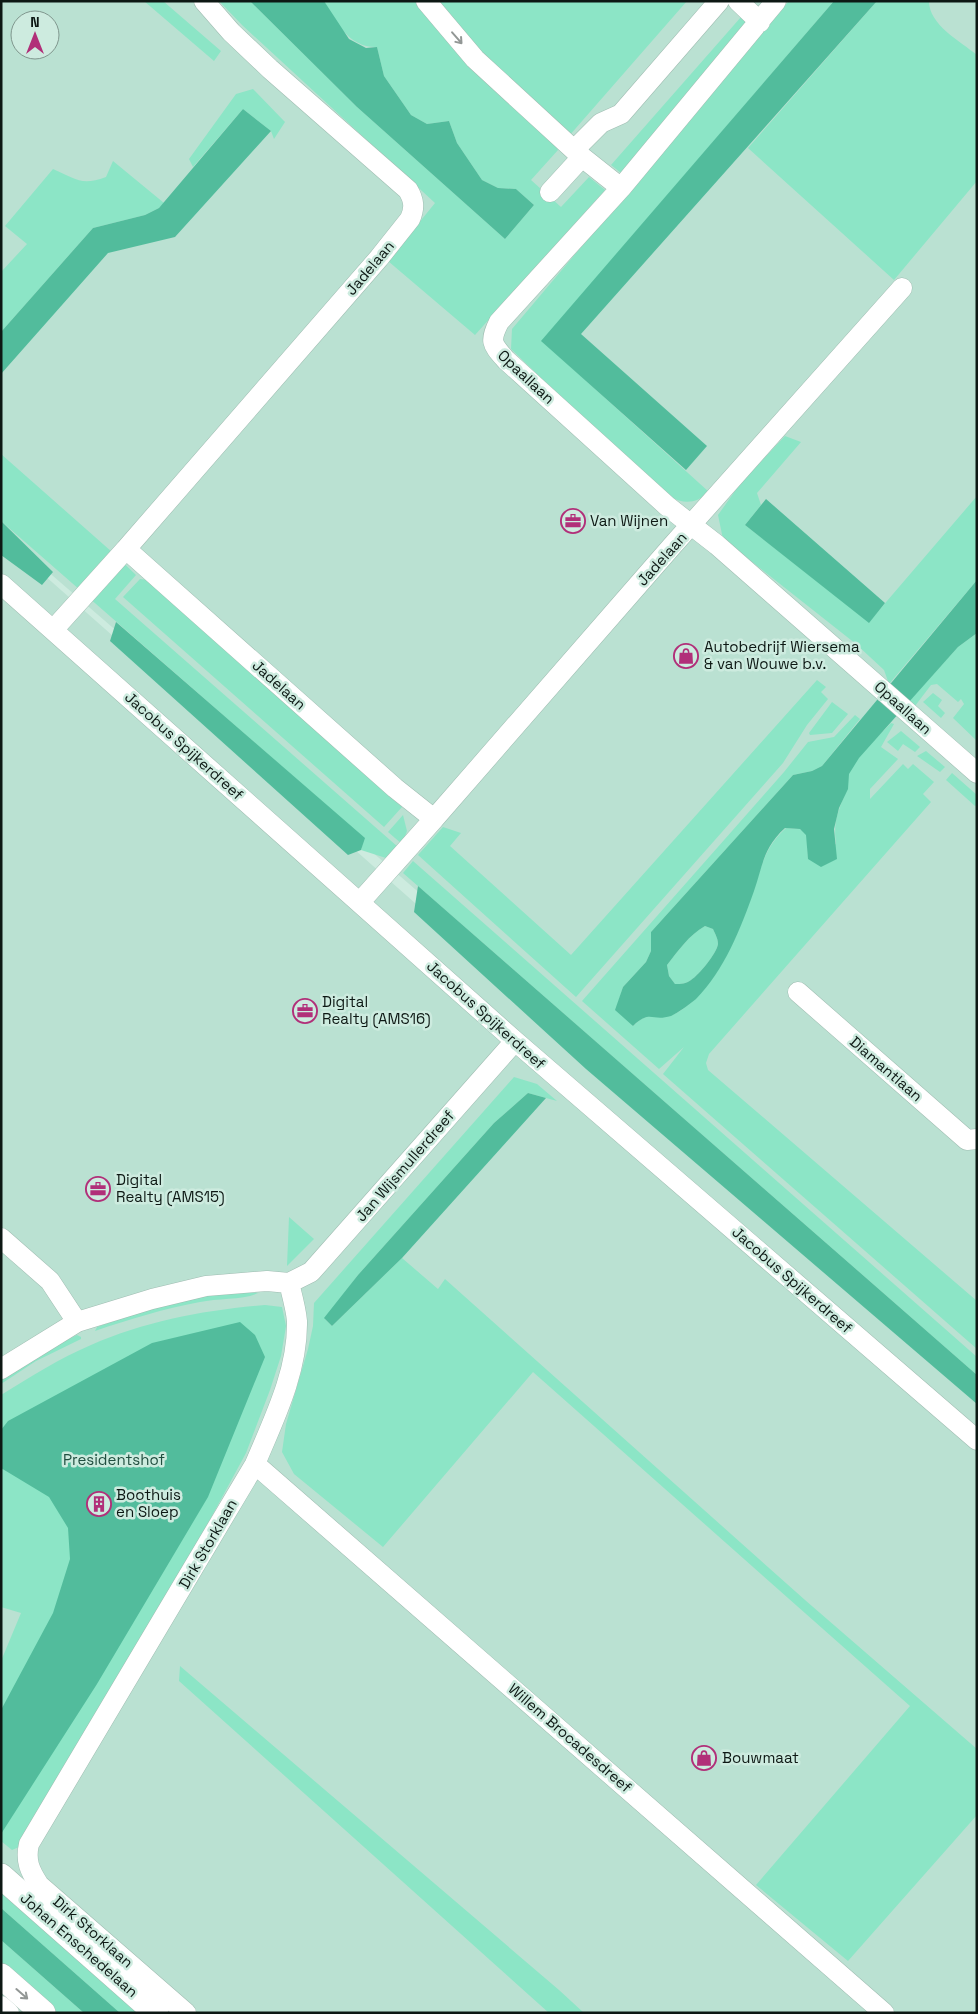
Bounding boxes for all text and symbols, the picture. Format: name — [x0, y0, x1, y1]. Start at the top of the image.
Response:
north arrow — [10, 10, 60, 60]
text: N — [30, 13, 40, 31]
one-way arrow — [452, 32, 463, 45]
street label: Jadelaan — [341, 236, 398, 299]
street label: Opaallaan — [494, 346, 559, 408]
office icon: Van Wijnen — [560, 508, 586, 534]
place label: Van Wijnen — [590, 511, 668, 530]
street label: Jadelaan — [633, 528, 691, 589]
place label: Autobedrijf Wiersema & van Wouwe b.v. — [704, 637, 860, 673]
shop icon: Autobedrijf Wiersema & van Wouwe b.v. — [673, 643, 699, 669]
street label: Jadelaan — [249, 656, 310, 714]
street label: Opaallaan — [871, 677, 936, 738]
street label: Jacobus Spijkerdreef — [121, 687, 248, 804]
street label: Jacobus Spijkerdreef — [423, 956, 550, 1073]
place label: Digital Realty (AMS16) — [322, 992, 431, 1029]
office icon: Digital Realty (AMS16) — [292, 998, 318, 1024]
street label: Diamantlaan — [846, 1032, 926, 1105]
street label: Jan Wijsmullerdreef — [351, 1106, 458, 1225]
place label: Digital Realty (AMS15) — [116, 1170, 225, 1207]
office icon: Digital Realty (AMS15) — [85, 1176, 111, 1202]
street label: Jacobus Spijkerdreef — [728, 1222, 857, 1337]
park label: Presidentshof — [63, 1450, 165, 1469]
place label: Boothuis en Sloep — [116, 1485, 181, 1521]
building icon: Boothuis en Sloep — [86, 1491, 112, 1517]
street label: Dirk Storklaan — [174, 1496, 241, 1592]
street label: Willem Brocadesdreef — [505, 1679, 636, 1797]
shop icon: Bouwmaat — [691, 1745, 717, 1771]
place label: Bouwmaat — [722, 1748, 799, 1767]
street label: Johan Enschedelaan — [17, 1888, 142, 2001]
street label: Dirk Storklaan — [49, 1892, 137, 1972]
one-way arrow — [16, 1989, 29, 2000]

